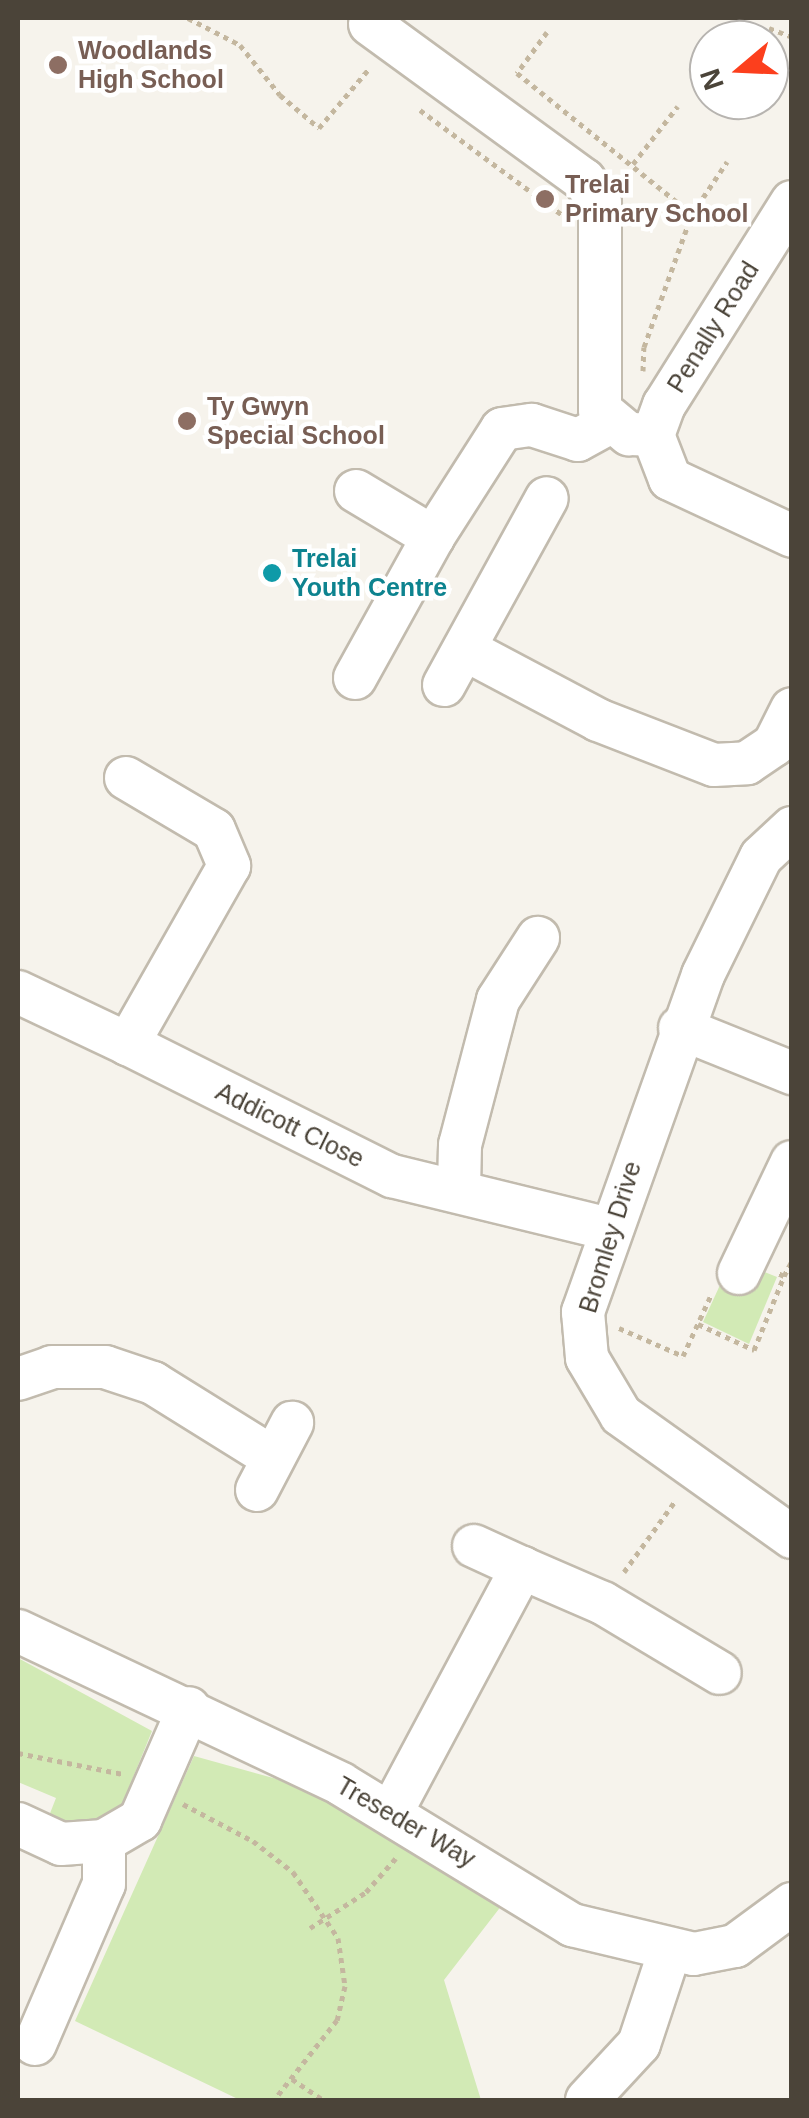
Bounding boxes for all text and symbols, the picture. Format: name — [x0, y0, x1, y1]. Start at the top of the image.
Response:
north arrow — [689, 20, 789, 120]
place label: Woodlands High School — [78, 36, 224, 95]
marker: Woodlands High School — [47, 54, 69, 76]
text: N — [694, 65, 730, 94]
place label: Trelai Primary School — [565, 170, 748, 229]
marker: Trelai Primary School — [534, 188, 556, 210]
street label: Penally Road — [661, 256, 765, 398]
place label: Ty Gwyn Special School — [207, 392, 385, 451]
marker: Ty Gwyn Special School — [176, 410, 198, 432]
place label: Trelai Youth Centre — [292, 544, 447, 603]
marker: Trelai Youth Centre — [261, 562, 283, 584]
street label: Addicott Close — [211, 1076, 369, 1174]
street label: Bromley Drive — [573, 1158, 647, 1316]
street label: Treseder Way — [331, 1770, 481, 1874]

